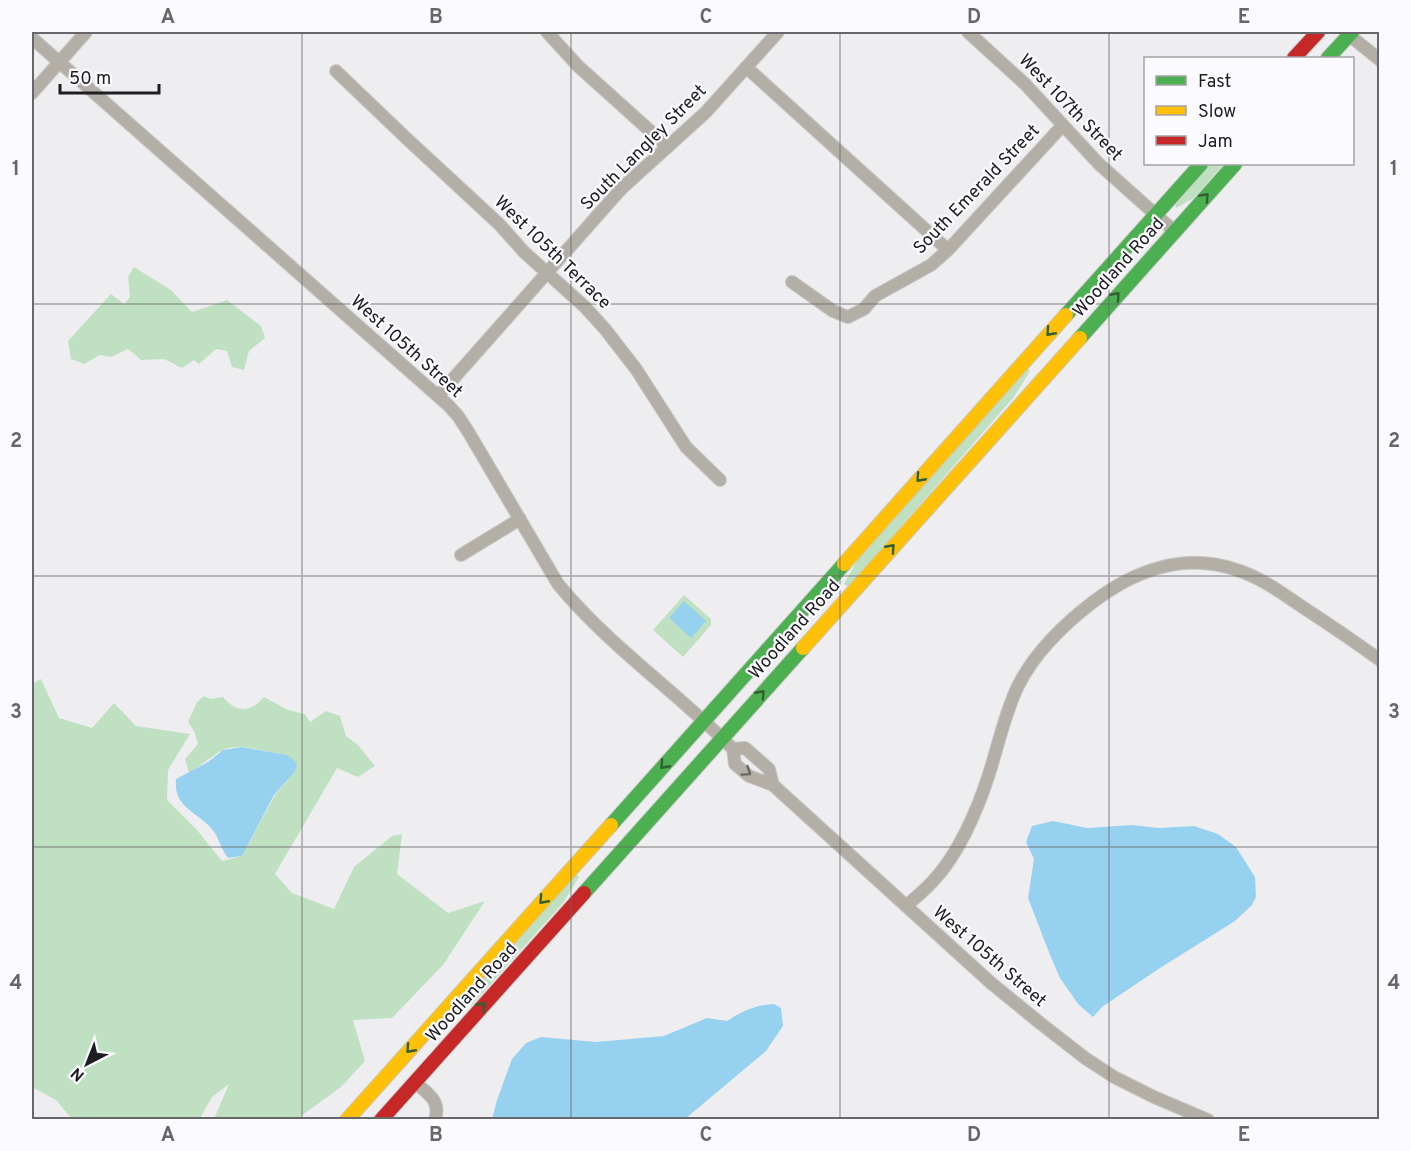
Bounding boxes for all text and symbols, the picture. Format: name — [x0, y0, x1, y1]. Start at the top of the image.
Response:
text: A — [161, 5, 175, 31]
text: B — [429, 5, 443, 31]
text: C — [700, 5, 712, 31]
text: D — [967, 5, 981, 31]
text: E — [1238, 5, 1250, 31]
street label: West 107th Street — [1013, 50, 1127, 167]
scale bar — [60, 57, 159, 95]
legend — [1144, 57, 1354, 165]
text: 50 m — [69, 68, 111, 91]
text: Fast — [1198, 71, 1231, 94]
street label: South Langley Street — [576, 80, 712, 216]
text: Slow — [1198, 101, 1236, 124]
street label: South Emerald Street — [909, 120, 1045, 260]
text: Jam — [1198, 131, 1233, 154]
text: 1 — [12, 157, 20, 183]
text: 1 — [1390, 157, 1398, 183]
street label: West 105th Terrace — [489, 191, 615, 315]
one-way arrow — [1198, 194, 1209, 204]
street label: Woodland Road — [1068, 213, 1170, 323]
street label: West 105th Street — [345, 291, 467, 404]
one-way arrow — [1109, 293, 1120, 303]
one-way arrow — [1046, 326, 1057, 336]
text: 2 — [10, 429, 22, 455]
text: 2 — [1388, 429, 1400, 455]
one-way arrow — [916, 471, 927, 482]
one-way arrow — [884, 545, 895, 555]
street label: Woodland Road — [744, 575, 846, 685]
one-way arrow — [754, 690, 765, 701]
text: 3 — [10, 700, 22, 726]
text: 3 — [1388, 700, 1400, 726]
one-way arrow — [660, 758, 671, 769]
one-way arrow — [740, 765, 751, 776]
one-way arrow — [539, 893, 550, 904]
street label: West 105th Street — [927, 901, 1051, 1013]
street label: Woodland Road — [421, 938, 523, 1048]
text: 4 — [10, 971, 22, 997]
text: 4 — [1388, 971, 1400, 997]
one-way arrow — [475, 1002, 486, 1013]
north arrow — [57, 1034, 117, 1094]
one-way arrow — [406, 1042, 417, 1053]
text: N — [67, 1062, 89, 1085]
text: A — [161, 1123, 175, 1149]
text: B — [429, 1123, 443, 1149]
text: C — [700, 1123, 712, 1149]
text: D — [967, 1123, 981, 1149]
text: E — [1238, 1123, 1250, 1149]

